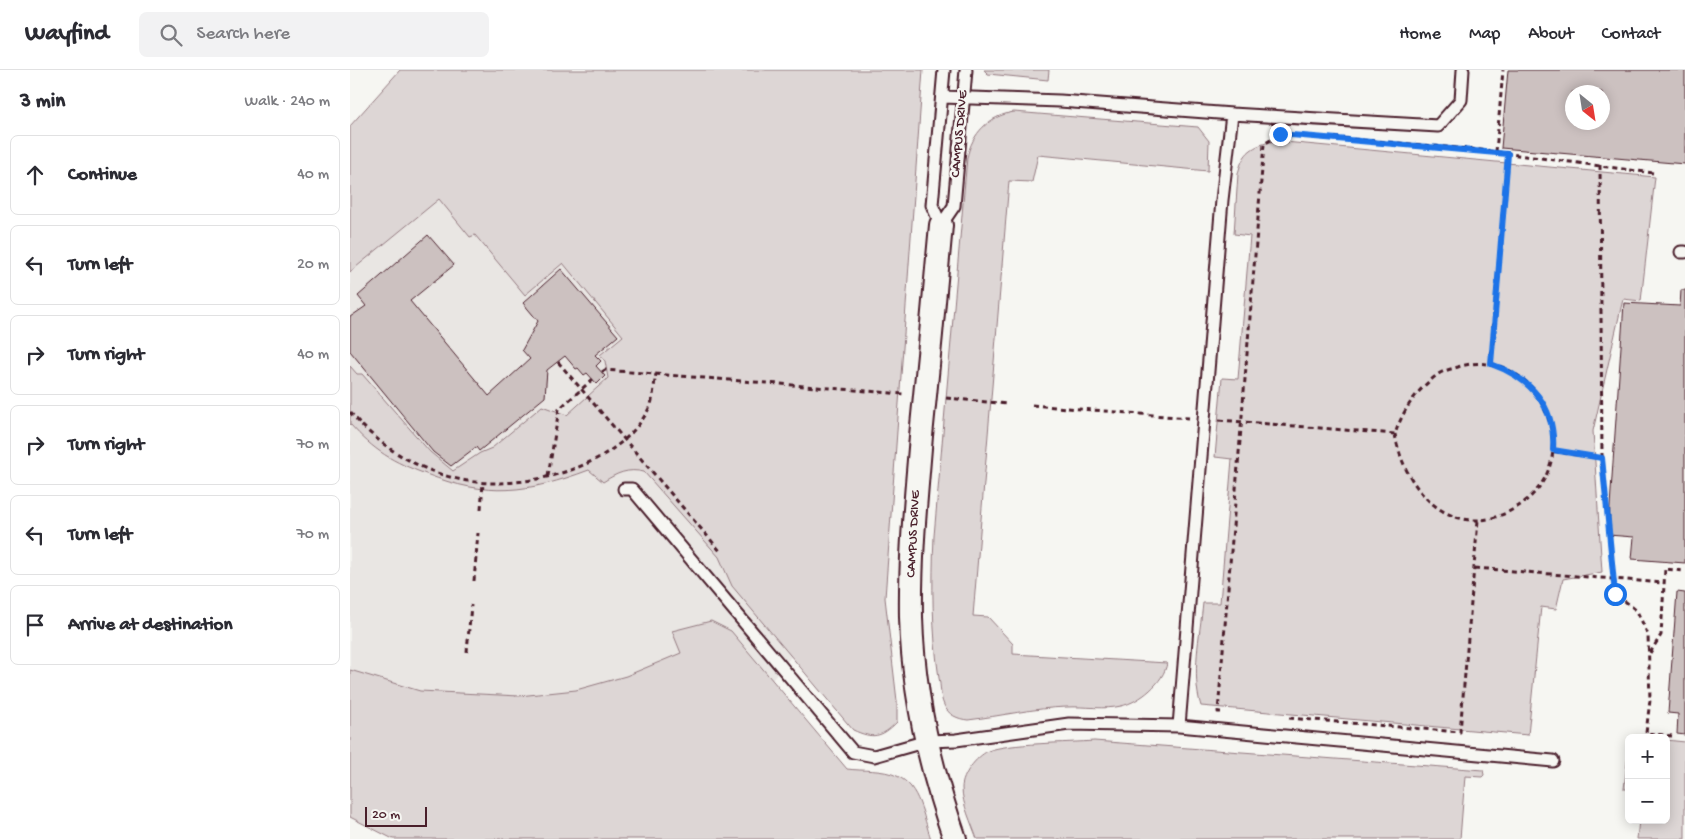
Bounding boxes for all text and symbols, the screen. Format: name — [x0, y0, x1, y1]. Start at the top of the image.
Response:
search box — [139, 12, 489, 57]
text: Wayfind — [25, 20, 109, 49]
icon: search — [157, 21, 185, 49]
text: Search here — [197, 23, 290, 46]
text: Home — [1399, 24, 1441, 45]
text: Map — [1469, 24, 1500, 45]
text: About — [1528, 24, 1574, 45]
text: Contact — [1602, 24, 1660, 45]
north arrow — [1565, 85, 1610, 130]
street label: CAMPUS DRIVE — [948, 88, 972, 178]
text: 3 min — [20, 90, 65, 115]
text: Walk · 240 m — [245, 93, 330, 112]
route end — [1269, 123, 1292, 146]
icon: ahead — [21, 161, 49, 189]
text: Continue — [68, 164, 137, 187]
text: 40 m — [297, 166, 329, 185]
icon: left — [21, 251, 49, 279]
text: Turn left — [68, 254, 132, 277]
text: 20 m — [297, 256, 329, 275]
icon: right — [21, 341, 49, 369]
text: Turn right — [68, 344, 144, 367]
text: 40 m — [297, 346, 329, 365]
icon: right — [21, 431, 49, 459]
text: Turn right — [68, 434, 144, 457]
text: 70 m — [296, 436, 329, 455]
street label: CAMPUS DRIVE — [903, 489, 925, 578]
icon: left — [21, 521, 49, 549]
text: Turn left — [68, 524, 132, 547]
text: 70 m — [296, 526, 329, 545]
route start — [1604, 583, 1627, 606]
icon: arrive — [21, 611, 49, 639]
text: Arrive at destination — [68, 614, 232, 637]
map controls — [1625, 734, 1670, 824]
button: + — [1625, 734, 1670, 779]
button: − — [1625, 779, 1670, 824]
scale bar — [365, 804, 428, 827]
text: 20 m — [372, 807, 400, 824]

